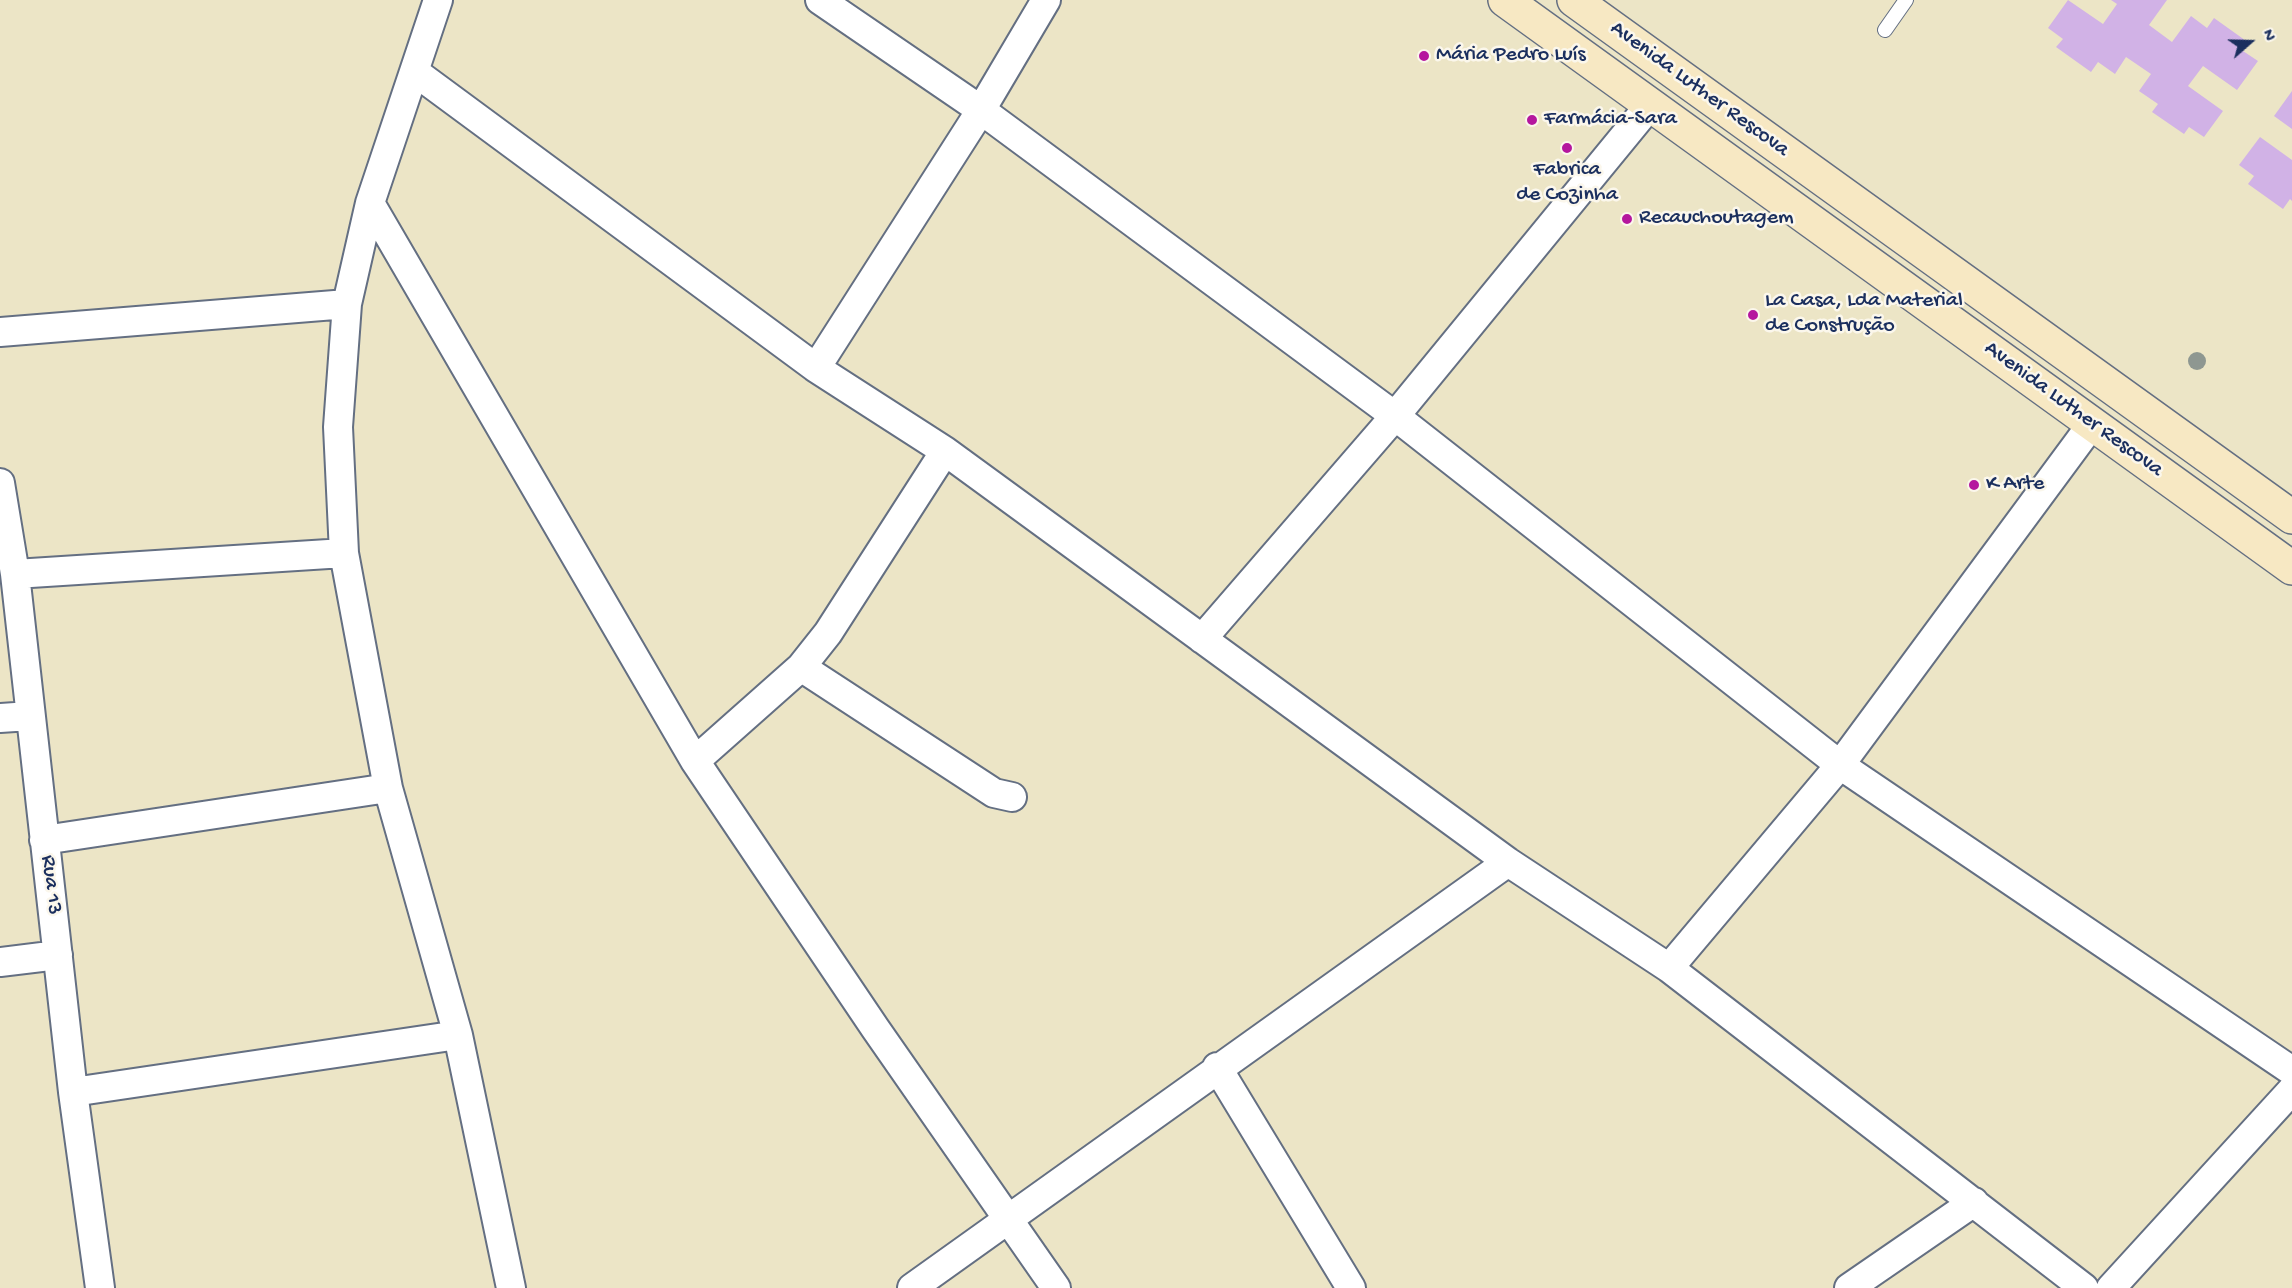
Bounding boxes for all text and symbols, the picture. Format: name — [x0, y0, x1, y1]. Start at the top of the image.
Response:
north arrow — [2220, 12, 2280, 72]
street label: Avenida Luther Rescova — [1604, 16, 1794, 164]
text: N — [2257, 28, 2278, 44]
place label: Mária Pedro Luís — [1436, 43, 1586, 69]
marker: Mária Pedro Luís — [1417, 49, 1431, 63]
place label: Farmácia-Sara — [1544, 107, 1677, 133]
marker: Farmácia-Sara — [1525, 113, 1539, 127]
marker: Fabrica de Cozinha — [1560, 141, 1574, 155]
place label: Fabrica de Cozinha — [1516, 158, 1618, 210]
place label: Recauchoutagem — [1639, 206, 1794, 232]
marker: Recauchoutagem — [1620, 212, 1634, 226]
place label: La Casa, Lda Material de Construção — [1765, 289, 1963, 340]
marker: La Casa, Lda Material de Construção — [1746, 308, 1760, 322]
street label: Avenida Luther Rescova — [1978, 336, 2168, 484]
place label: K Arte — [1986, 472, 2044, 498]
marker: K Arte — [1967, 478, 1981, 492]
street label: Rua 13 — [33, 854, 67, 916]

